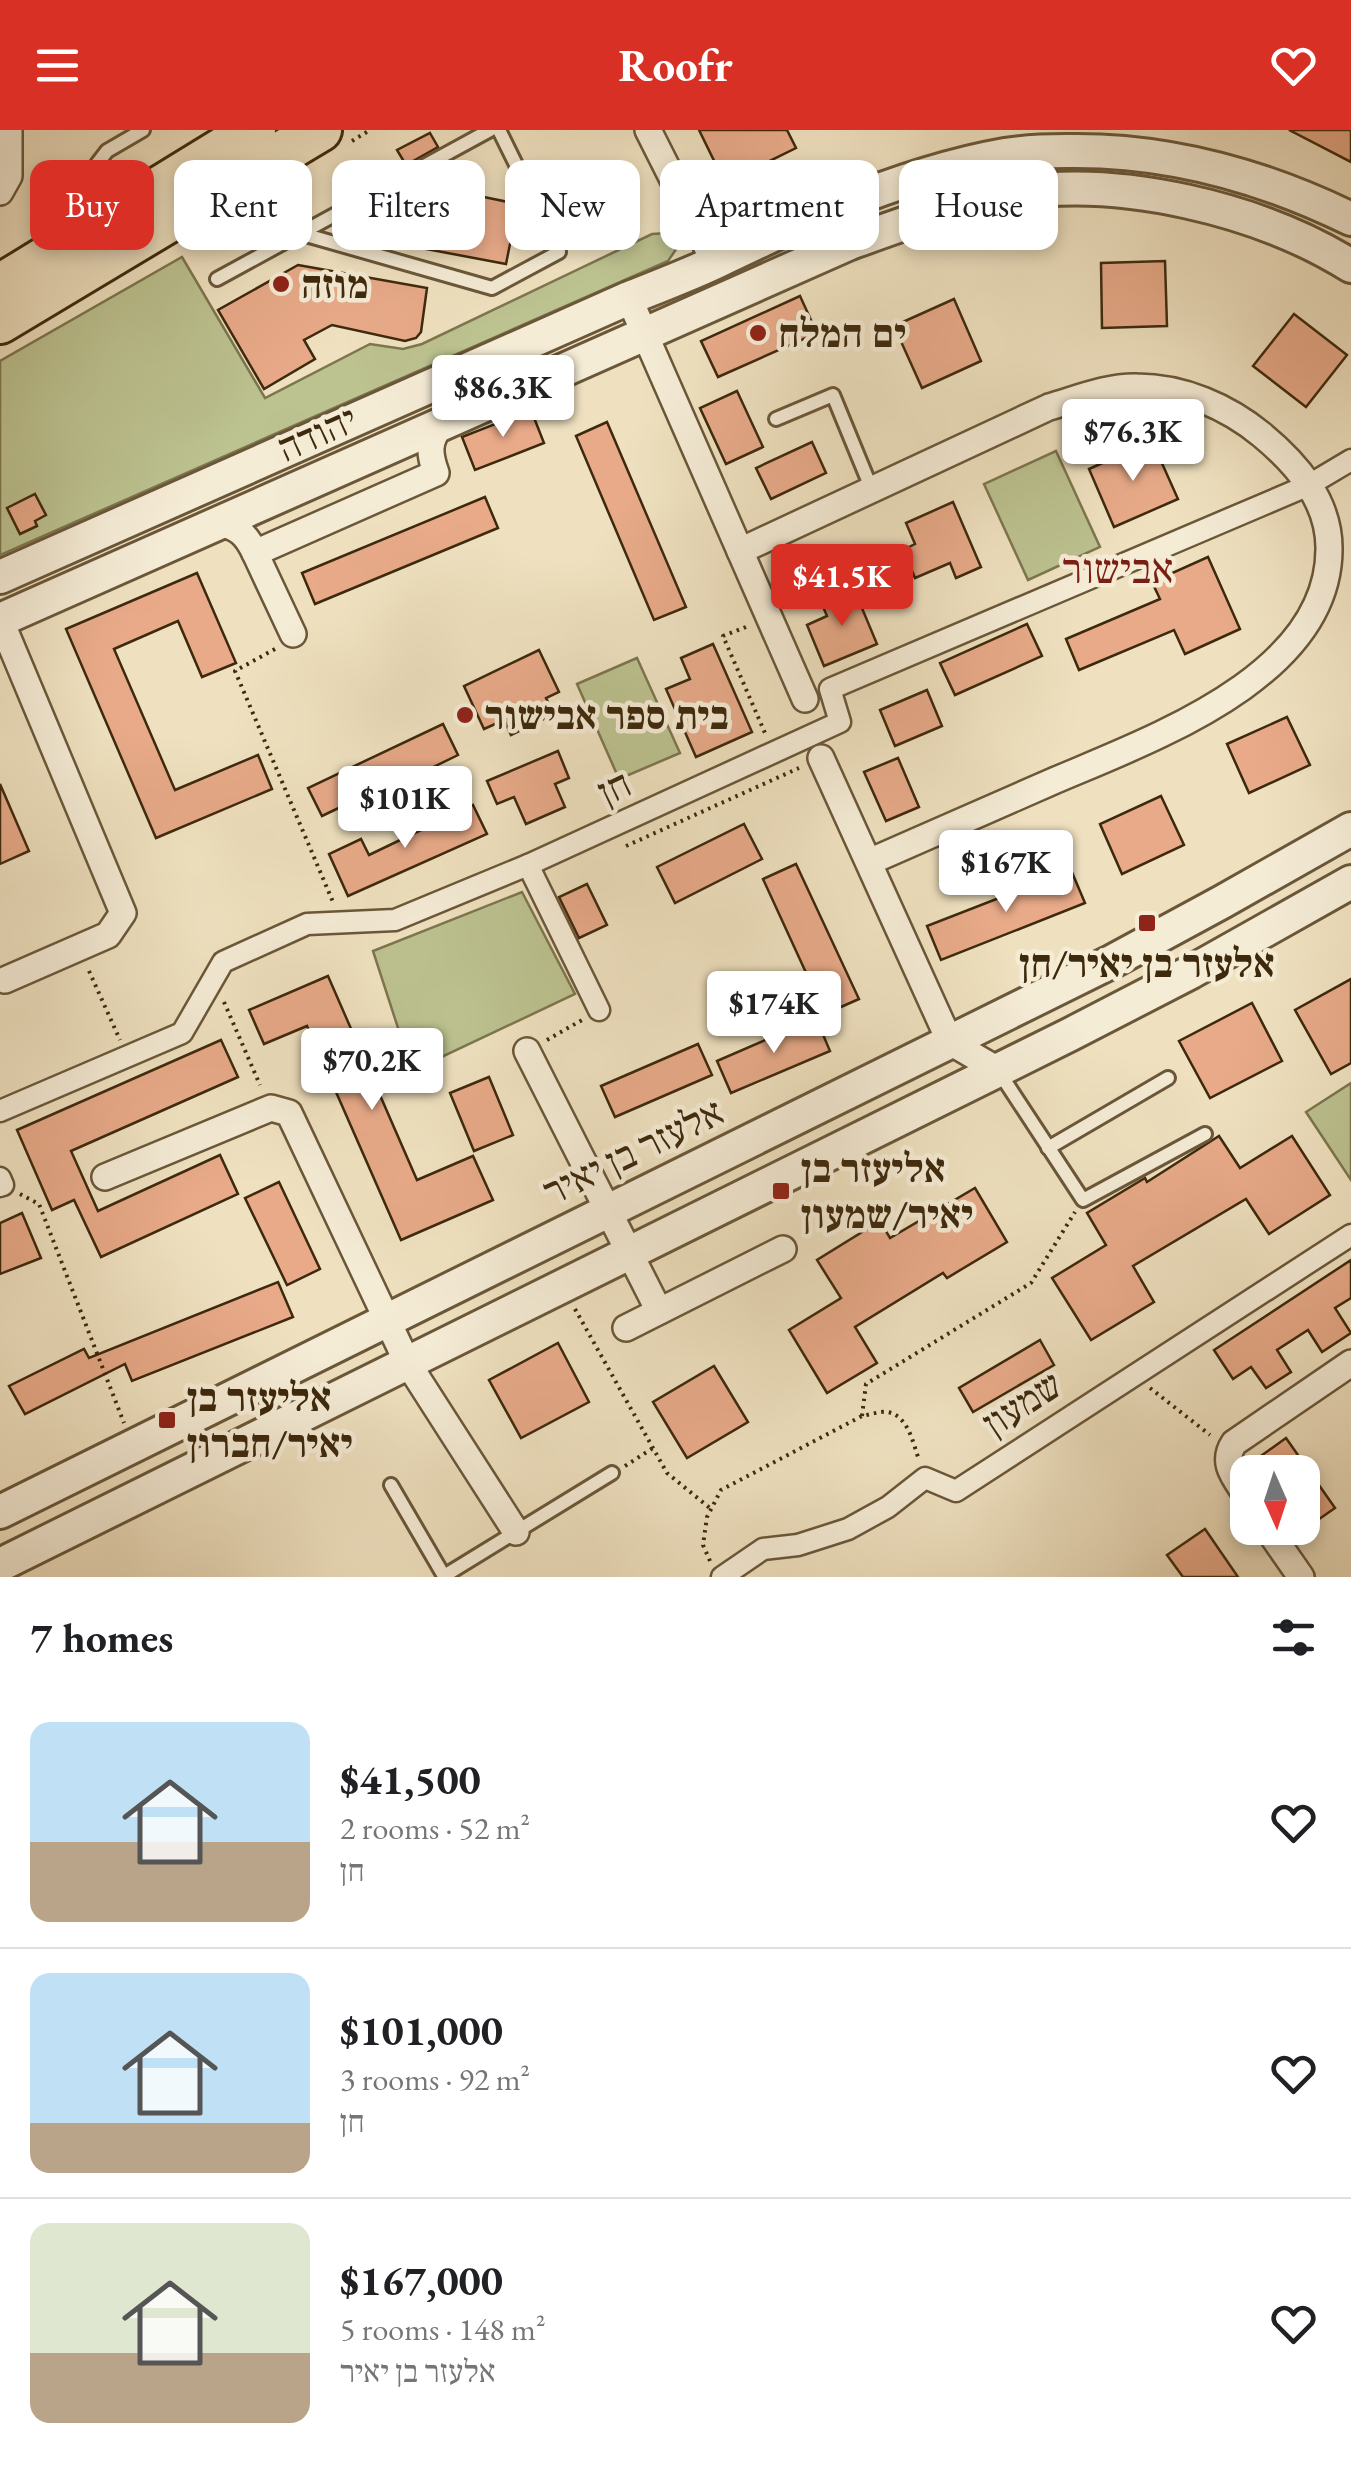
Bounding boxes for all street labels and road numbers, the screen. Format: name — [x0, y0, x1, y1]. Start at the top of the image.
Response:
street label: יהודה — [269, 392, 365, 474]
street label: חן — [589, 757, 639, 817]
street label: אלעזר בן יאיר — [534, 1085, 732, 1217]
street label: שמעון — [972, 1358, 1072, 1448]

